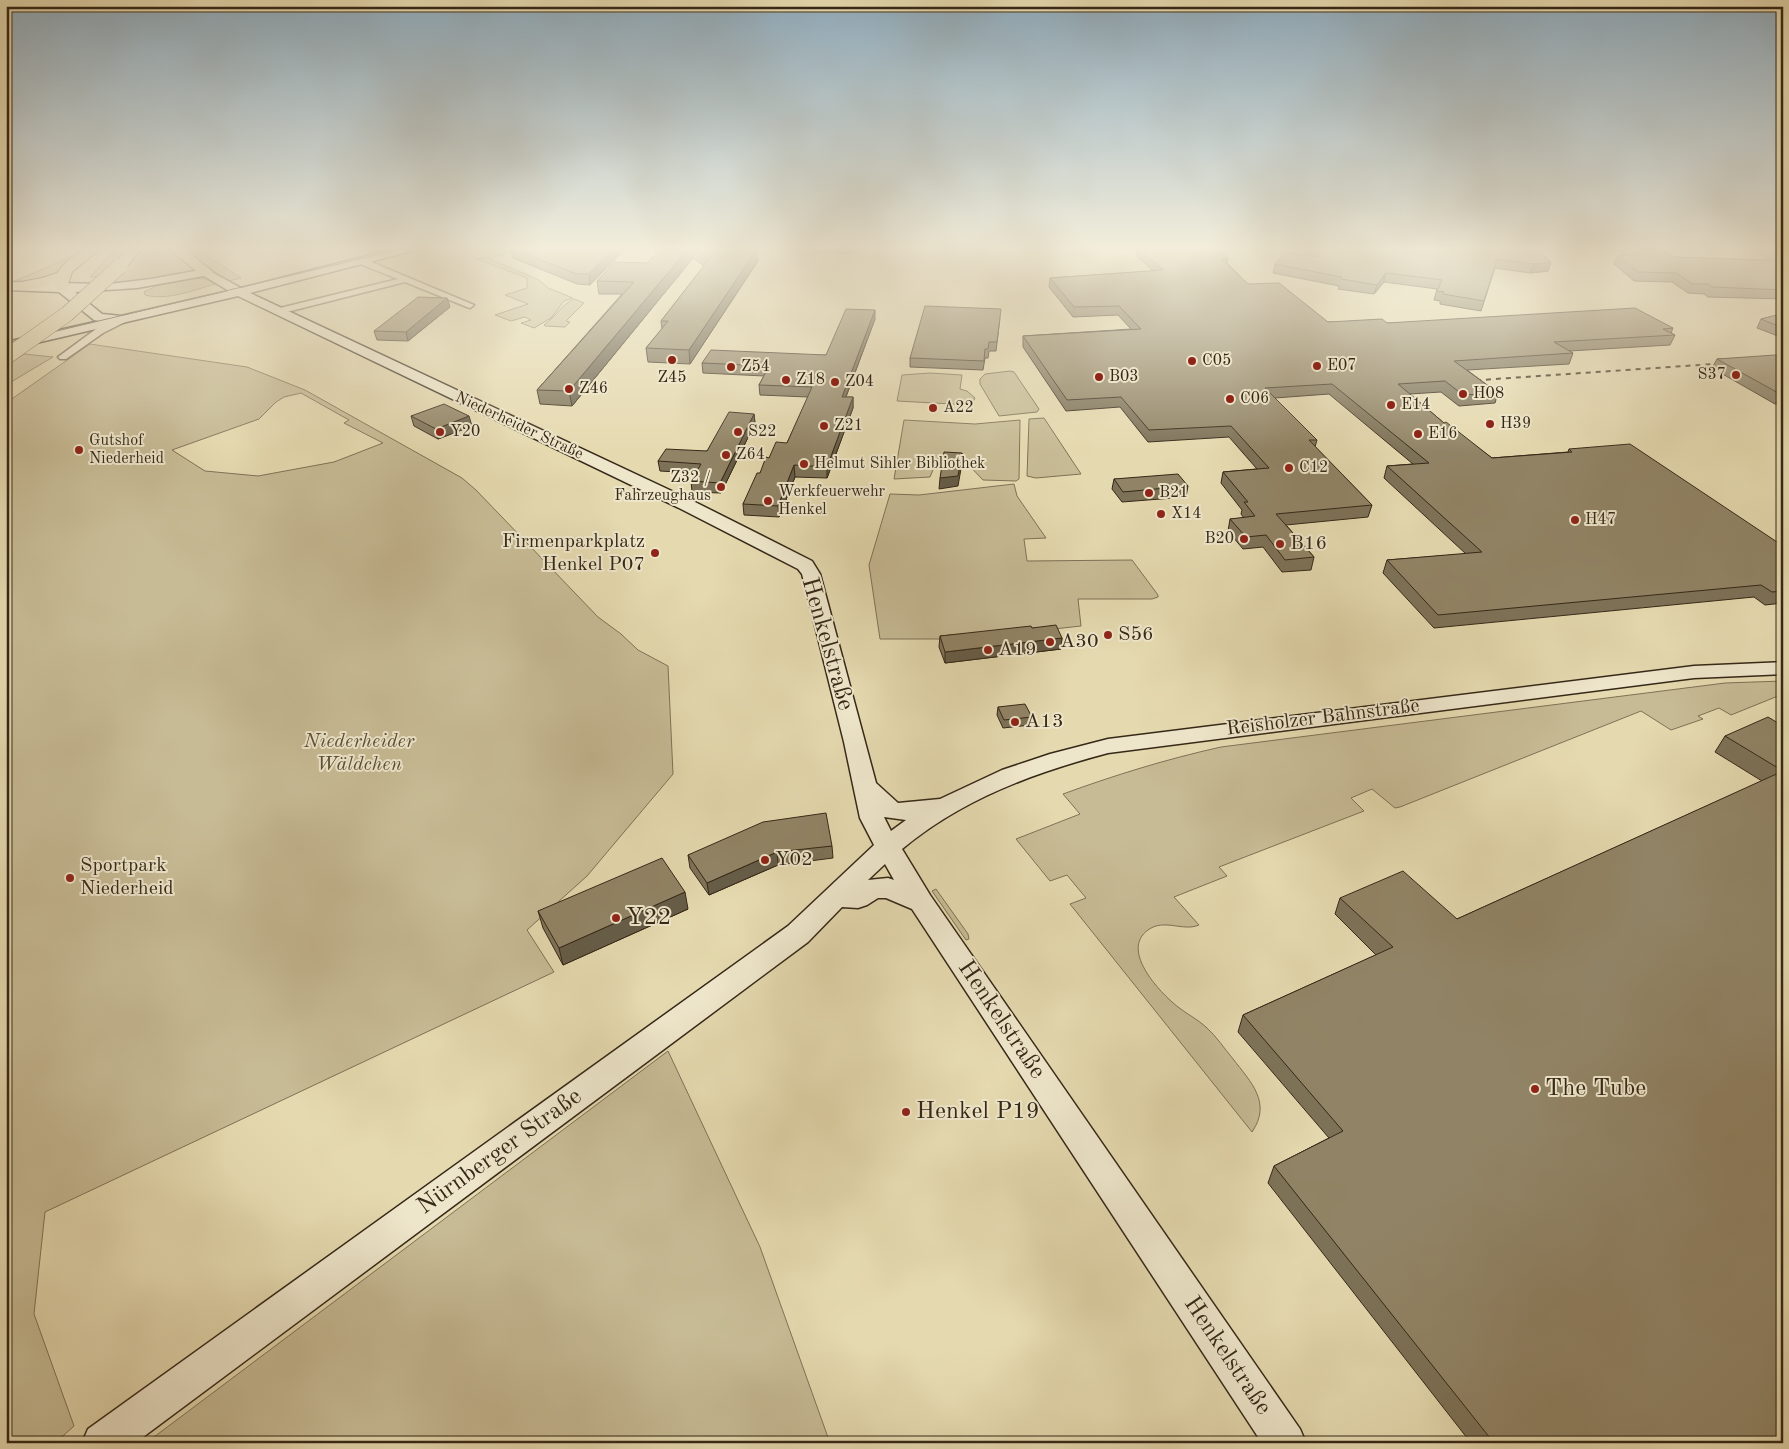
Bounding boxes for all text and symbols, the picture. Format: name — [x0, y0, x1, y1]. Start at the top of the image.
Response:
place label: C05 — [1202, 353, 1231, 369]
marker: Z45 — [666, 354, 678, 366]
marker: C05 — [1186, 355, 1198, 367]
place label: E07 — [1327, 358, 1357, 374]
place label: Z54 — [741, 359, 770, 375]
marker: E07 — [1311, 360, 1323, 372]
marker: Z54 — [725, 361, 737, 373]
place label: S37 — [1698, 367, 1726, 383]
place label: B03 — [1109, 369, 1139, 385]
marker: S37 — [1730, 369, 1742, 381]
place label: Z45 — [658, 370, 687, 386]
marker: B03 — [1093, 371, 1105, 383]
place label: Z18 — [796, 372, 825, 388]
marker: Z18 — [780, 374, 792, 386]
place label: Z04 — [845, 374, 874, 390]
marker: Z04 — [829, 376, 841, 388]
place label: Z46 — [579, 381, 608, 397]
marker: Z46 — [563, 383, 575, 395]
place label: H08 — [1473, 386, 1504, 402]
marker: H08 — [1457, 388, 1469, 400]
street label: Niederheider Straße — [453, 389, 585, 463]
place label: C06 — [1240, 391, 1269, 407]
marker: C06 — [1224, 393, 1236, 405]
place label: E14 — [1401, 397, 1431, 413]
marker: E14 — [1385, 399, 1397, 411]
place label: A22 — [943, 400, 974, 416]
marker: A22 — [927, 402, 939, 414]
place label: H39 — [1500, 416, 1531, 432]
place label: Z21 — [834, 418, 863, 434]
marker: H39 — [1484, 418, 1496, 430]
marker: Z21 — [818, 420, 830, 432]
place label: Y20 — [450, 424, 480, 440]
place label: S22 — [748, 424, 776, 440]
marker: Y20 — [434, 426, 446, 438]
marker: S22 — [732, 426, 744, 438]
place label: E16 — [1428, 426, 1458, 442]
marker: E16 — [1412, 428, 1424, 440]
place label: Gutshof Niederheid — [89, 433, 164, 467]
marker: Gutshof Niederheid — [73, 444, 85, 456]
place label: Z64 — [736, 447, 765, 463]
marker: Z64 — [720, 449, 732, 461]
place label: Helmut Sihler Bibliothek — [814, 456, 985, 472]
marker: Helmut Sihler Bibliothek — [798, 458, 810, 470]
place label: C12 — [1299, 460, 1328, 476]
marker: C12 — [1283, 462, 1295, 474]
place label: Z32 / Fahrzeughaus — [614, 470, 711, 504]
marker: Z32 / Fahrzeughaus — [715, 481, 727, 493]
place label: Werkfeuerwehr Henkel — [778, 484, 886, 518]
place label: B21 — [1159, 485, 1189, 501]
marker: B21 — [1143, 487, 1155, 499]
marker: Werkfeuerwehr Henkel — [762, 495, 774, 507]
place label: X14 — [1171, 506, 1202, 522]
marker: X14 — [1155, 508, 1167, 520]
place label: H47 — [1585, 512, 1616, 528]
marker: H47 — [1569, 514, 1581, 526]
place label: B20 — [1204, 531, 1234, 547]
place label: Firmenparkplatz Henkel P07 — [502, 532, 645, 575]
marker: B20 — [1238, 533, 1250, 545]
place label: B16 — [1290, 534, 1327, 554]
marker: B16 — [1274, 538, 1286, 550]
marker: Firmenparkplatz Henkel P07 — [649, 547, 661, 559]
street label: Henkelstraße — [797, 575, 857, 713]
place label: S56 — [1118, 625, 1154, 645]
marker: S56 — [1102, 629, 1114, 641]
place label: A30 — [1060, 632, 1098, 652]
marker: A30 — [1044, 636, 1056, 648]
place label: A19 — [998, 640, 1036, 660]
marker: A19 — [982, 644, 994, 656]
street label: Reisholzer Bahnstraße — [1225, 696, 1421, 740]
place label: A13 — [1025, 712, 1063, 732]
marker: A13 — [1009, 716, 1021, 728]
park label: Niederheider Wäldchen — [303, 732, 415, 775]
place label: Y02 — [775, 850, 813, 870]
marker: Y02 — [759, 854, 771, 866]
place label: Sportpark Niederheid — [80, 856, 174, 899]
marker: Sportpark Niederheid — [64, 872, 76, 884]
place label: Y22 — [626, 906, 671, 930]
marker: Y22 — [610, 912, 622, 924]
street label: Henkelstraße — [953, 956, 1049, 1084]
place label: The Tube — [1545, 1077, 1646, 1101]
marker: The Tube — [1529, 1083, 1541, 1095]
street label: Nürnberger Straße — [413, 1085, 587, 1219]
place label: Henkel P19 — [916, 1100, 1040, 1124]
marker: Henkel P19 — [900, 1106, 912, 1118]
street label: Henkelstraße — [1179, 1292, 1275, 1420]

